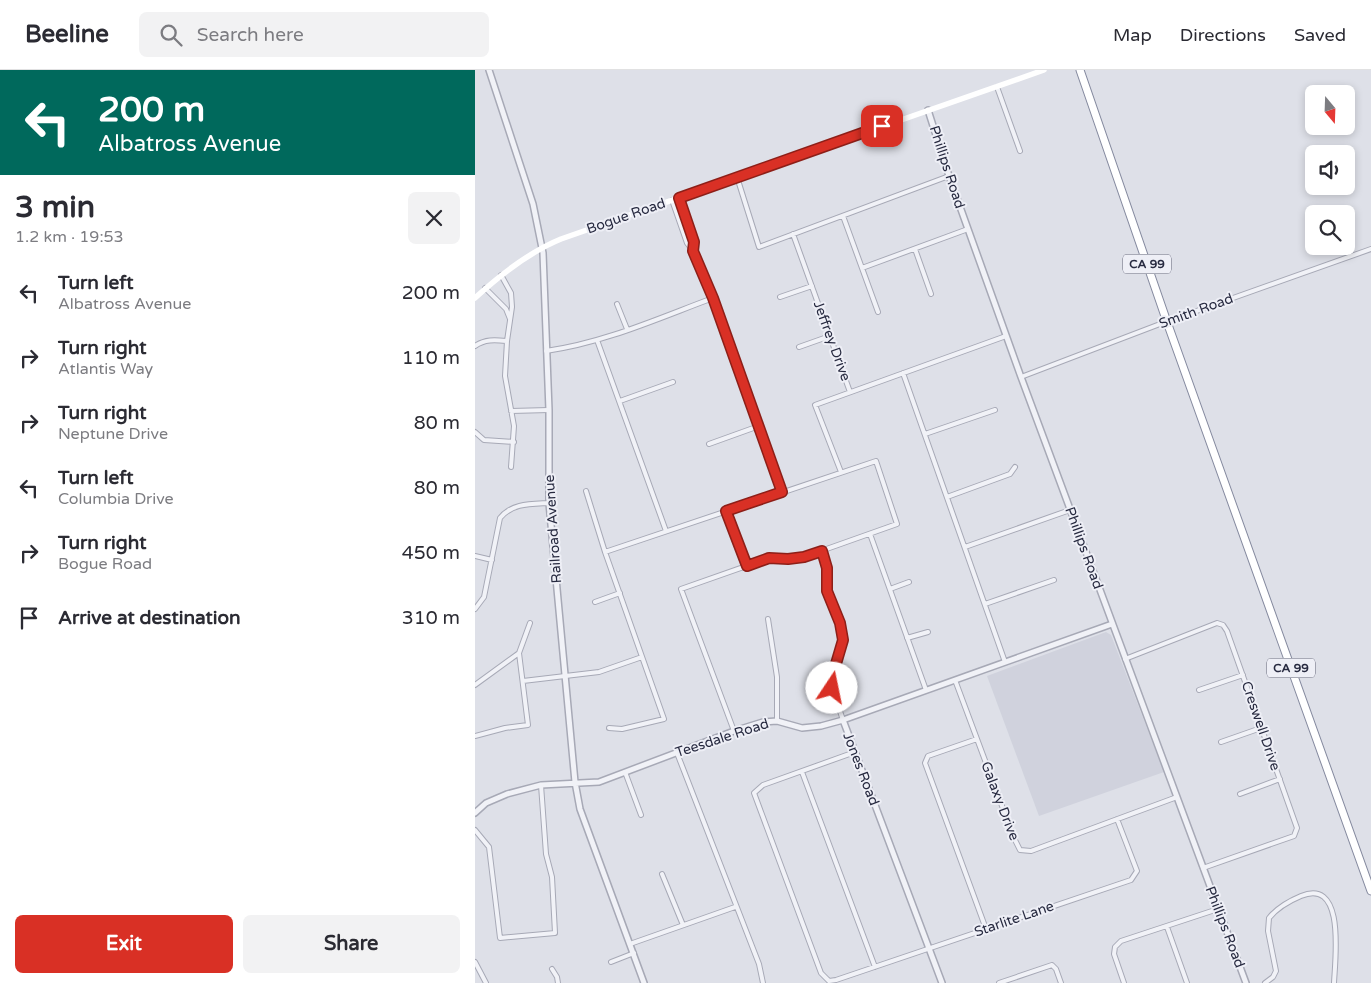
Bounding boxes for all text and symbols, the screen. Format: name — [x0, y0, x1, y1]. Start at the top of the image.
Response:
search box — [139, 12, 489, 57]
text: Beeline — [25, 20, 109, 49]
icon: search — [157, 21, 185, 49]
text: Search here — [197, 24, 304, 46]
text: Map — [1113, 24, 1152, 46]
text: Directions — [1180, 24, 1266, 46]
text: Saved — [1294, 24, 1346, 46]
north arrow — [1305, 85, 1355, 135]
map controls — [1305, 85, 1355, 255]
text: 200 m — [98, 89, 205, 131]
icon: left — [15, 90, 80, 155]
pin — [861, 105, 903, 147]
icon: arrive — [868, 112, 896, 140]
street label: Phillips Road — [926, 123, 968, 211]
text: Albatross Avenue — [98, 131, 281, 157]
button: sound — [1305, 145, 1355, 195]
text: 3 min — [15, 189, 95, 226]
button: close — [408, 192, 460, 244]
street label: Bogue Road — [584, 195, 668, 237]
button: search — [1305, 205, 1355, 255]
text: 1.2 km · 19:53 — [15, 227, 124, 247]
road number: CA 99 — [1123, 254, 1171, 273]
text: Turn left — [58, 272, 134, 294]
icon: left — [15, 279, 43, 307]
text: 200 m — [402, 282, 460, 304]
street label: Smith Road — [1157, 290, 1235, 332]
text: Albatross Avenue — [58, 294, 191, 314]
street label: Jeffrey Drive — [810, 299, 854, 383]
text: Turn right — [58, 337, 146, 359]
icon: right — [15, 344, 43, 372]
text: 110 m — [402, 347, 460, 369]
text: Atlantis Way — [58, 359, 153, 379]
text: Turn right — [58, 402, 146, 424]
icon: right — [15, 409, 43, 437]
text: 80 m — [414, 412, 460, 434]
text: Neptune Drive — [58, 424, 168, 444]
text: Turn left — [58, 467, 134, 489]
icon: left — [15, 474, 43, 502]
street label: Railroad Avenue — [541, 474, 565, 584]
text: 80 m — [414, 477, 460, 499]
text: Columbia Drive — [58, 489, 174, 509]
street label: Phillips Road — [1061, 505, 1107, 591]
text: Turn right — [58, 532, 146, 554]
icon: right — [15, 539, 43, 567]
text: 450 m — [402, 542, 460, 564]
text: Bogue Road — [58, 554, 152, 574]
icon: arrive — [15, 604, 43, 632]
text: Arrive at destination — [58, 607, 241, 629]
text: 310 m — [402, 607, 460, 629]
road number: CA 99 — [1267, 658, 1315, 678]
position arrow — [805, 661, 857, 713]
street label: Creswell Drive — [1238, 679, 1284, 773]
street label: Teesdale Road — [673, 715, 771, 761]
street label: Jones Road — [839, 730, 883, 808]
street label: Galaxy Drive — [977, 759, 1023, 843]
street label: Phillips Road — [1202, 884, 1248, 970]
street label: Starlite Lane — [972, 897, 1056, 941]
button: Exit — [15, 915, 233, 973]
button: Share — [243, 915, 460, 973]

